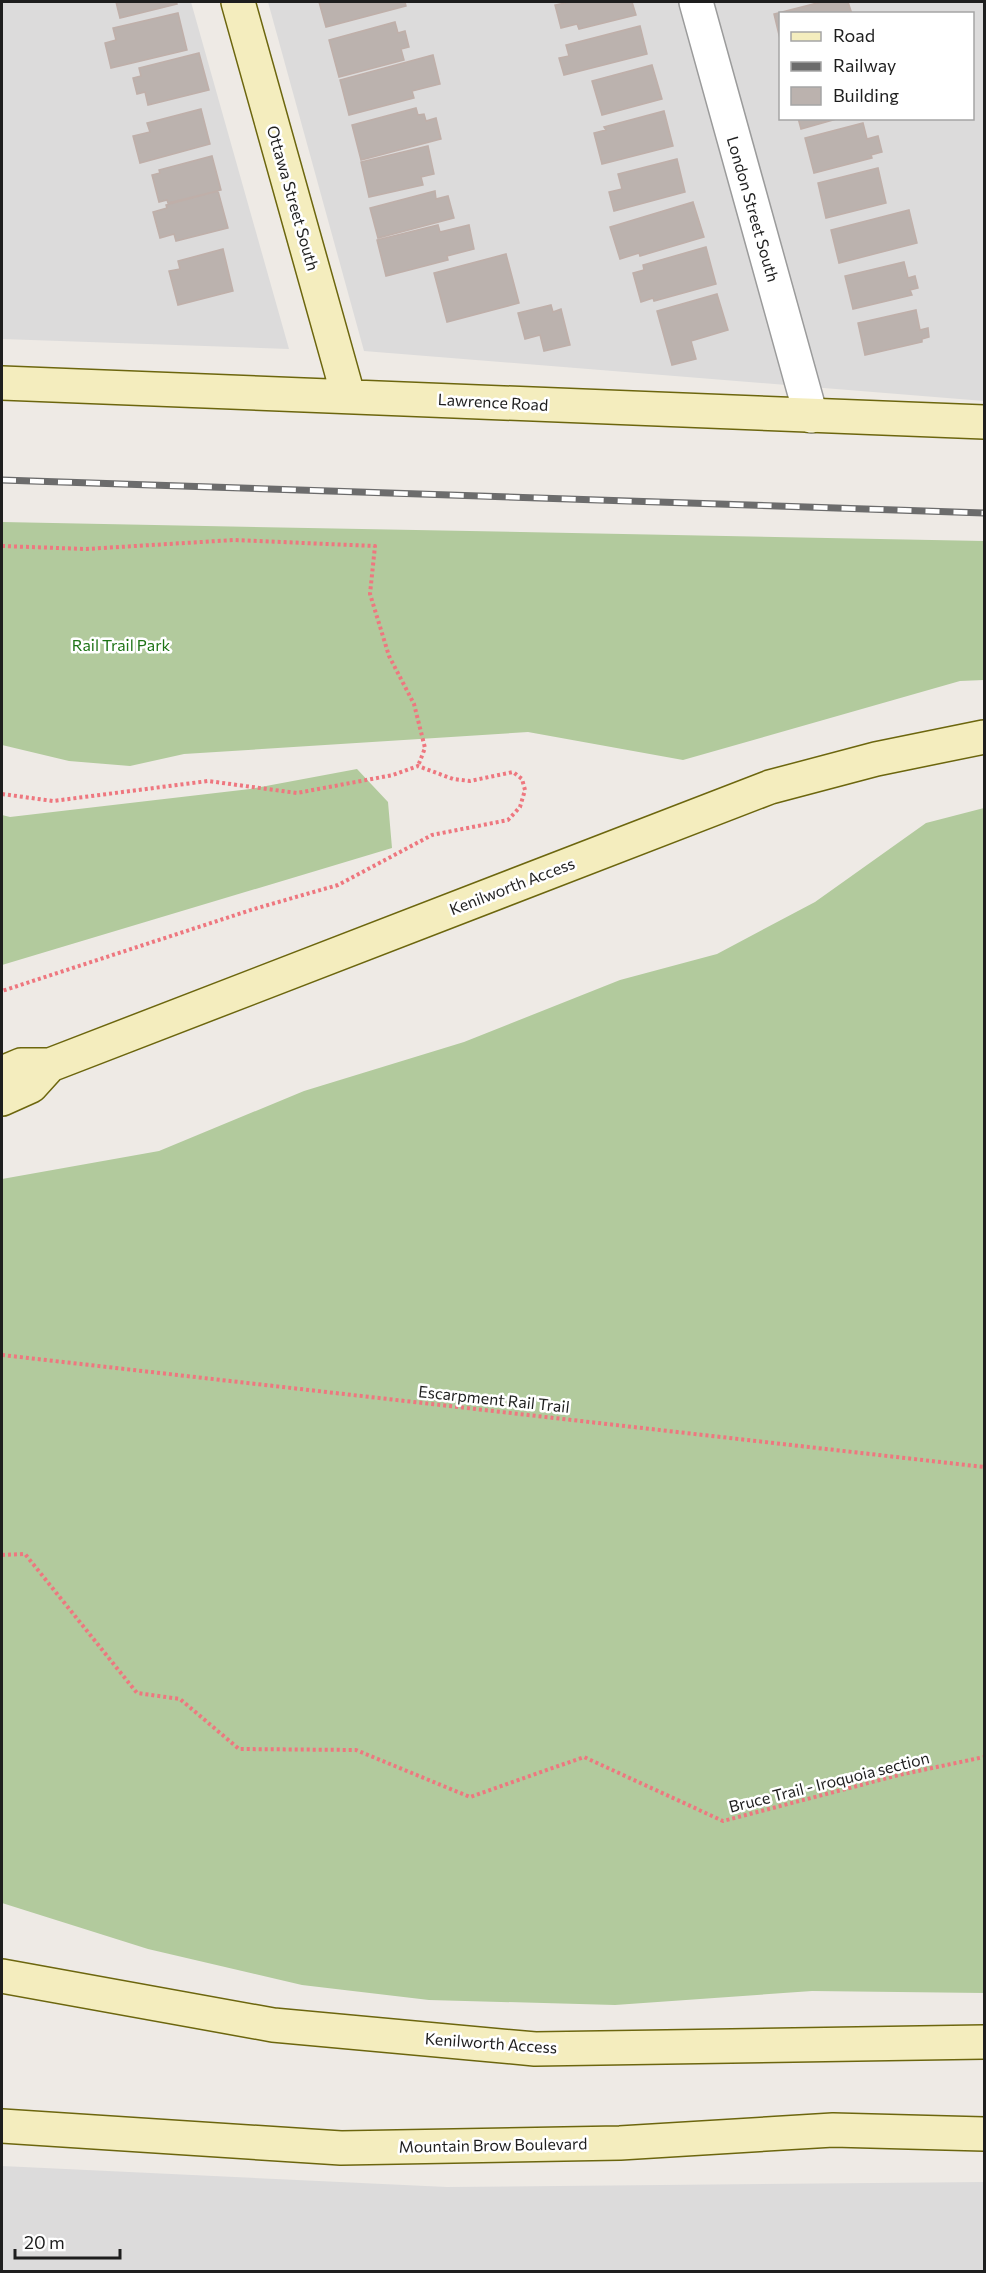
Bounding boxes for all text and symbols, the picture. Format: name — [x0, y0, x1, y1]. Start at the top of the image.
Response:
legend — [779, 12, 974, 120]
text: Road — [833, 24, 875, 46]
text: Railway — [833, 54, 896, 76]
text: Building — [833, 84, 899, 106]
street label: Ottawa Street South — [264, 123, 323, 273]
street label: London Street South — [724, 134, 783, 284]
street label: Lawrence Road — [437, 389, 549, 414]
park label: Rail Trail Park — [72, 635, 171, 654]
street label: Kenilworth Access — [446, 853, 577, 918]
street label: Escarpment Rail Trail — [417, 1381, 571, 1416]
street label: Bruce Trail - Iroquoia section — [727, 1747, 931, 1816]
street label: Kenilworth Access — [424, 2028, 558, 2057]
street label: Mountain Brow Boulevard — [398, 2133, 587, 2156]
scale bar — [15, 2222, 120, 2260]
text: 20 m — [24, 2231, 65, 2253]

